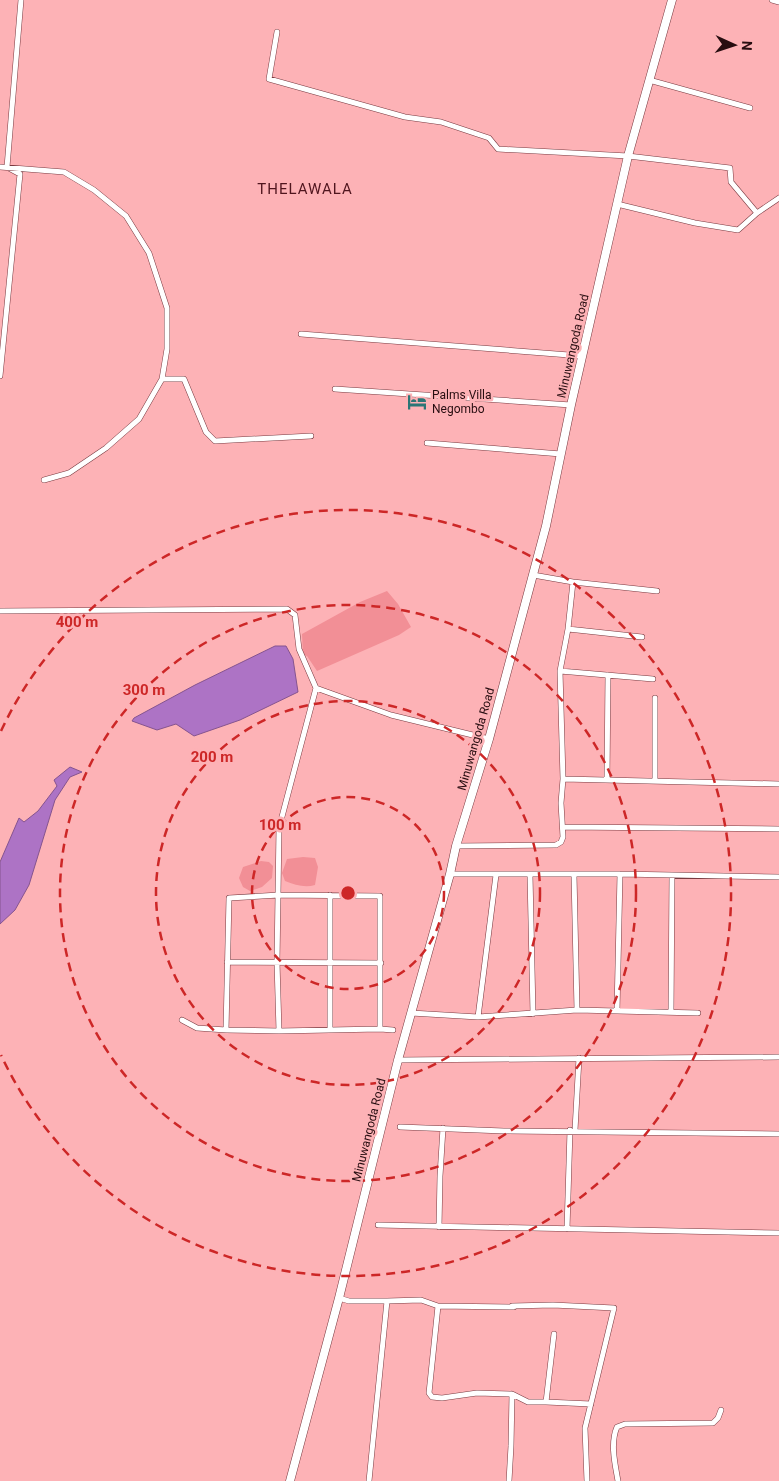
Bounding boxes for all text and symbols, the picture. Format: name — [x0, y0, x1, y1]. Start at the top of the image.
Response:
north arrow — [709, 20, 759, 70]
text: N — [739, 40, 755, 51]
district label: THELAWALA — [257, 180, 353, 198]
street label: Minuwangoda Road — [554, 293, 592, 399]
place label: Palms Villa Negombo — [432, 388, 492, 416]
hotel icon: Palms Villa Negombo — [406, 391, 428, 413]
text: 400 m — [56, 613, 98, 631]
text: 300 m — [123, 681, 165, 699]
street label: Minuwangoda Road — [455, 686, 497, 792]
text: 200 m — [191, 748, 233, 766]
text: 100 m — [259, 816, 301, 834]
centre of rings — [339, 884, 357, 902]
street label: Minuwangoda Road — [349, 1077, 389, 1183]

